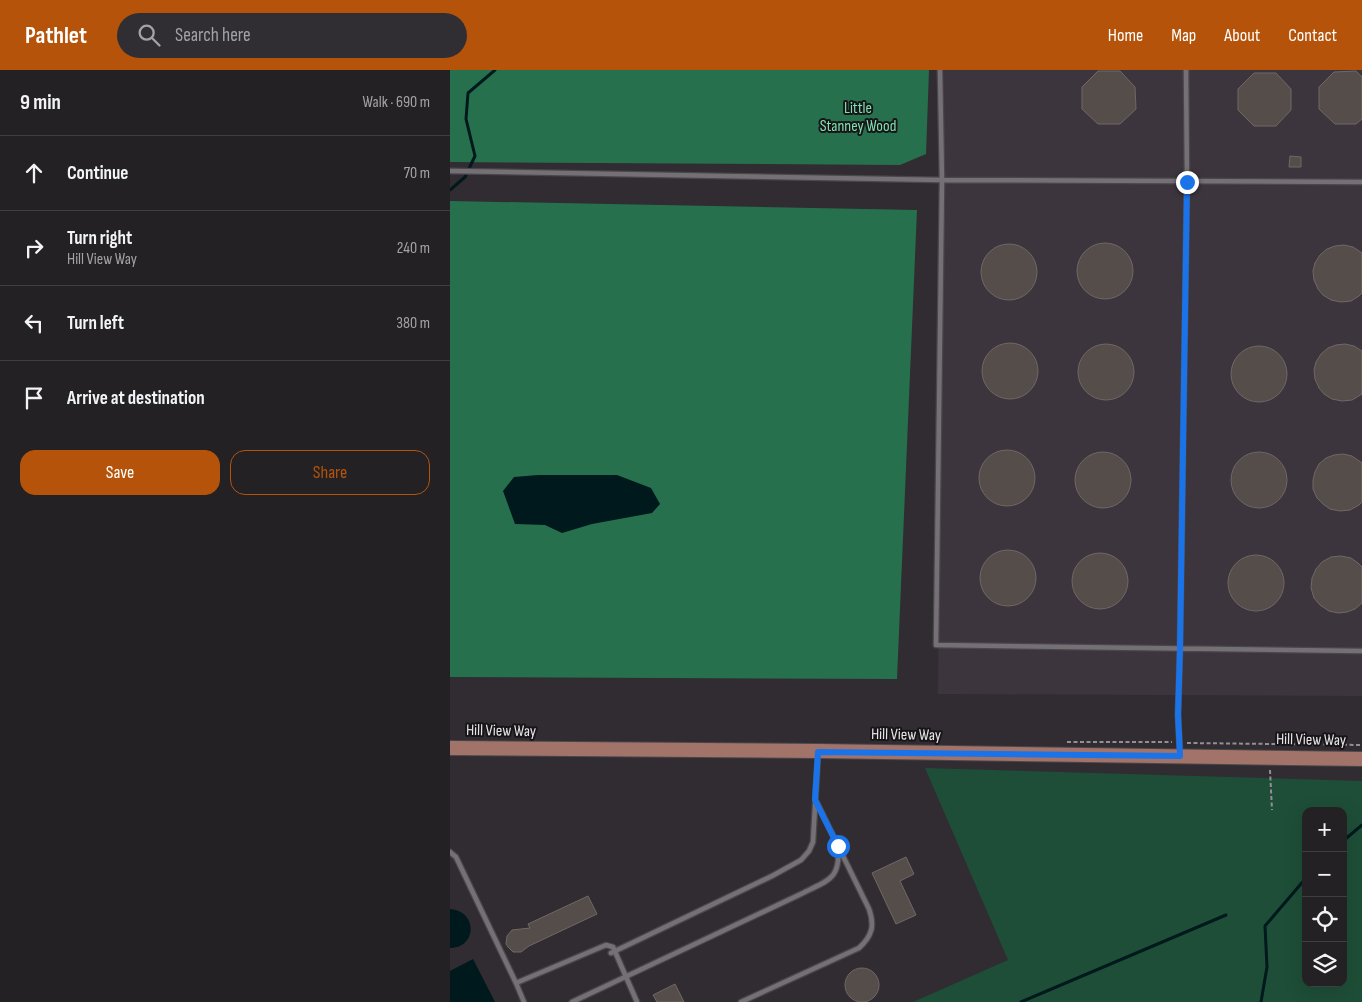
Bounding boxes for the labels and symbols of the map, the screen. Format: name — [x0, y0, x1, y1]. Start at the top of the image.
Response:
park label: Little Stanney Wood — [820, 99, 896, 136]
route end — [1176, 171, 1199, 194]
street label: Hill View Way — [466, 721, 536, 741]
street label: Hill View Way — [871, 725, 941, 745]
street label: Hill View Way — [1276, 730, 1346, 750]
route start — [827, 835, 850, 858]

